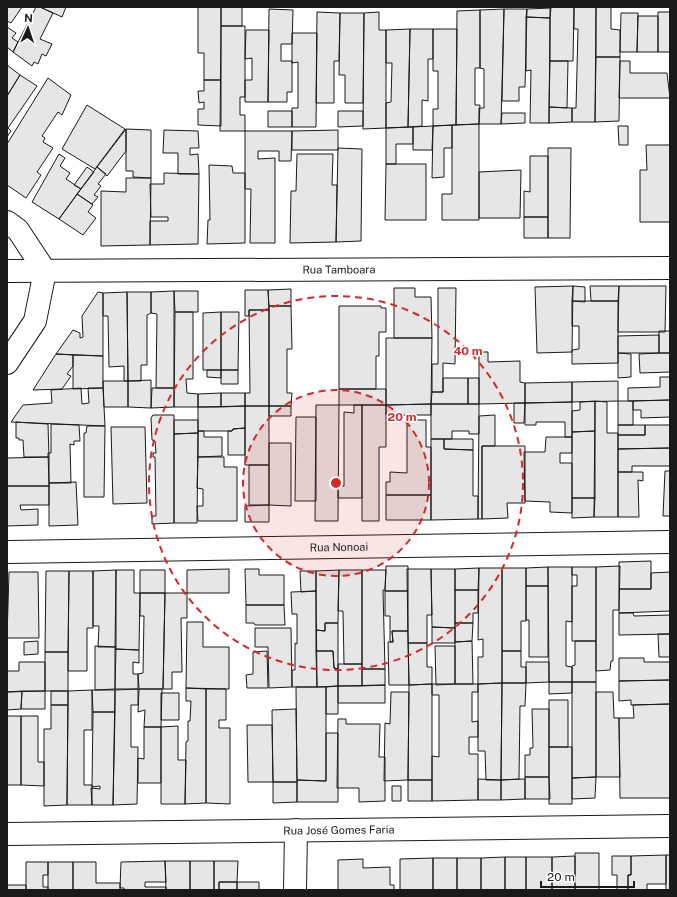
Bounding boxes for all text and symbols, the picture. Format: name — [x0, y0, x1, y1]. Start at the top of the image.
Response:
north arrow — [8, 8, 48, 48]
text: N — [24, 12, 33, 24]
street label: Rua Tamboara — [302, 263, 376, 276]
text: 40 m — [453, 344, 483, 358]
text: 20 m — [388, 410, 417, 424]
centre of rings — [329, 476, 343, 490]
street label: Rua Nonoai — [310, 541, 368, 553]
street label: Rua José Gomes Faria — [283, 823, 395, 837]
scale bar — [541, 863, 634, 889]
text: 20 m — [547, 870, 575, 884]

